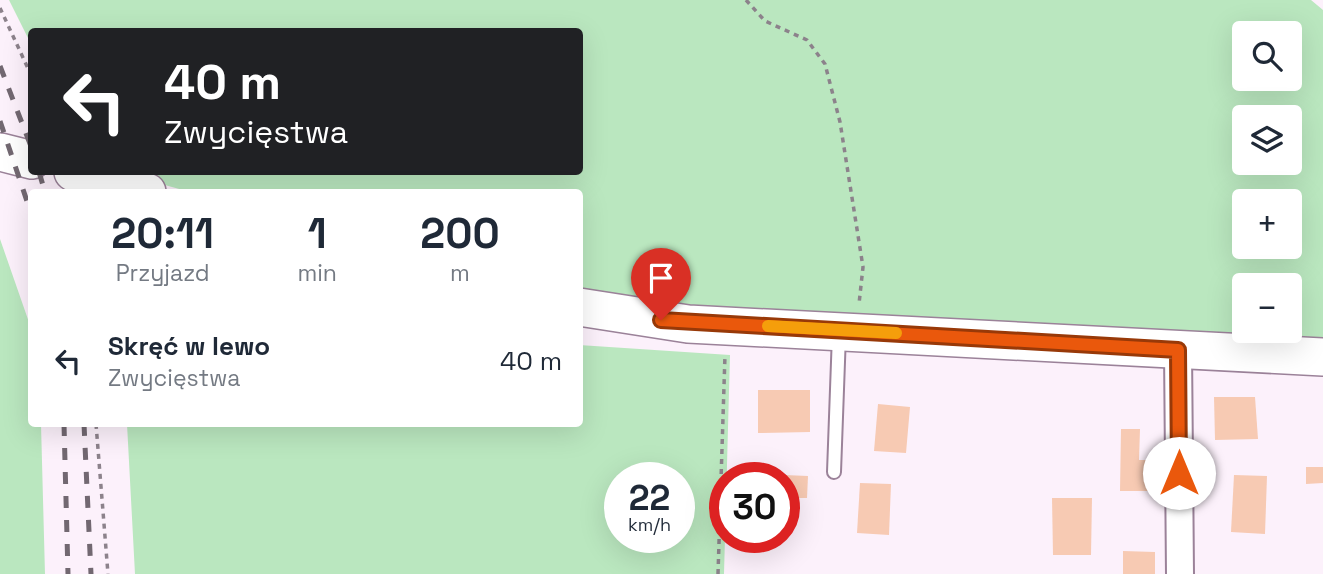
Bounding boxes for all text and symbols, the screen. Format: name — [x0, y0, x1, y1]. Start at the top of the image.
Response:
map controls — [1232, 21, 1302, 343]
button: search — [1232, 21, 1302, 91]
text: 40 m — [164, 51, 281, 113]
icon: left — [49, 56, 140, 147]
button: layers — [1232, 105, 1302, 175]
text: Zwycięstwa — [164, 112, 348, 152]
button: + — [1232, 189, 1302, 259]
text: 20:11 — [111, 207, 214, 260]
text: 1 — [308, 207, 327, 260]
text: 200 — [420, 207, 500, 260]
pin — [631, 248, 691, 320]
text: Przyjazd — [116, 258, 210, 288]
text: min — [297, 258, 337, 288]
text: m — [450, 258, 470, 288]
icon: arrive — [642, 259, 680, 297]
button: − — [1232, 273, 1302, 343]
text: Skręć w lewo — [108, 329, 270, 363]
icon: left — [49, 342, 87, 380]
text: 40 m — [500, 344, 562, 378]
text: Zwycięstwa — [108, 363, 240, 393]
position arrow — [1142, 436, 1216, 510]
speed limit sign: 30 — [709, 462, 800, 553]
text: 22 — [629, 476, 670, 520]
text: km/h — [628, 513, 671, 536]

